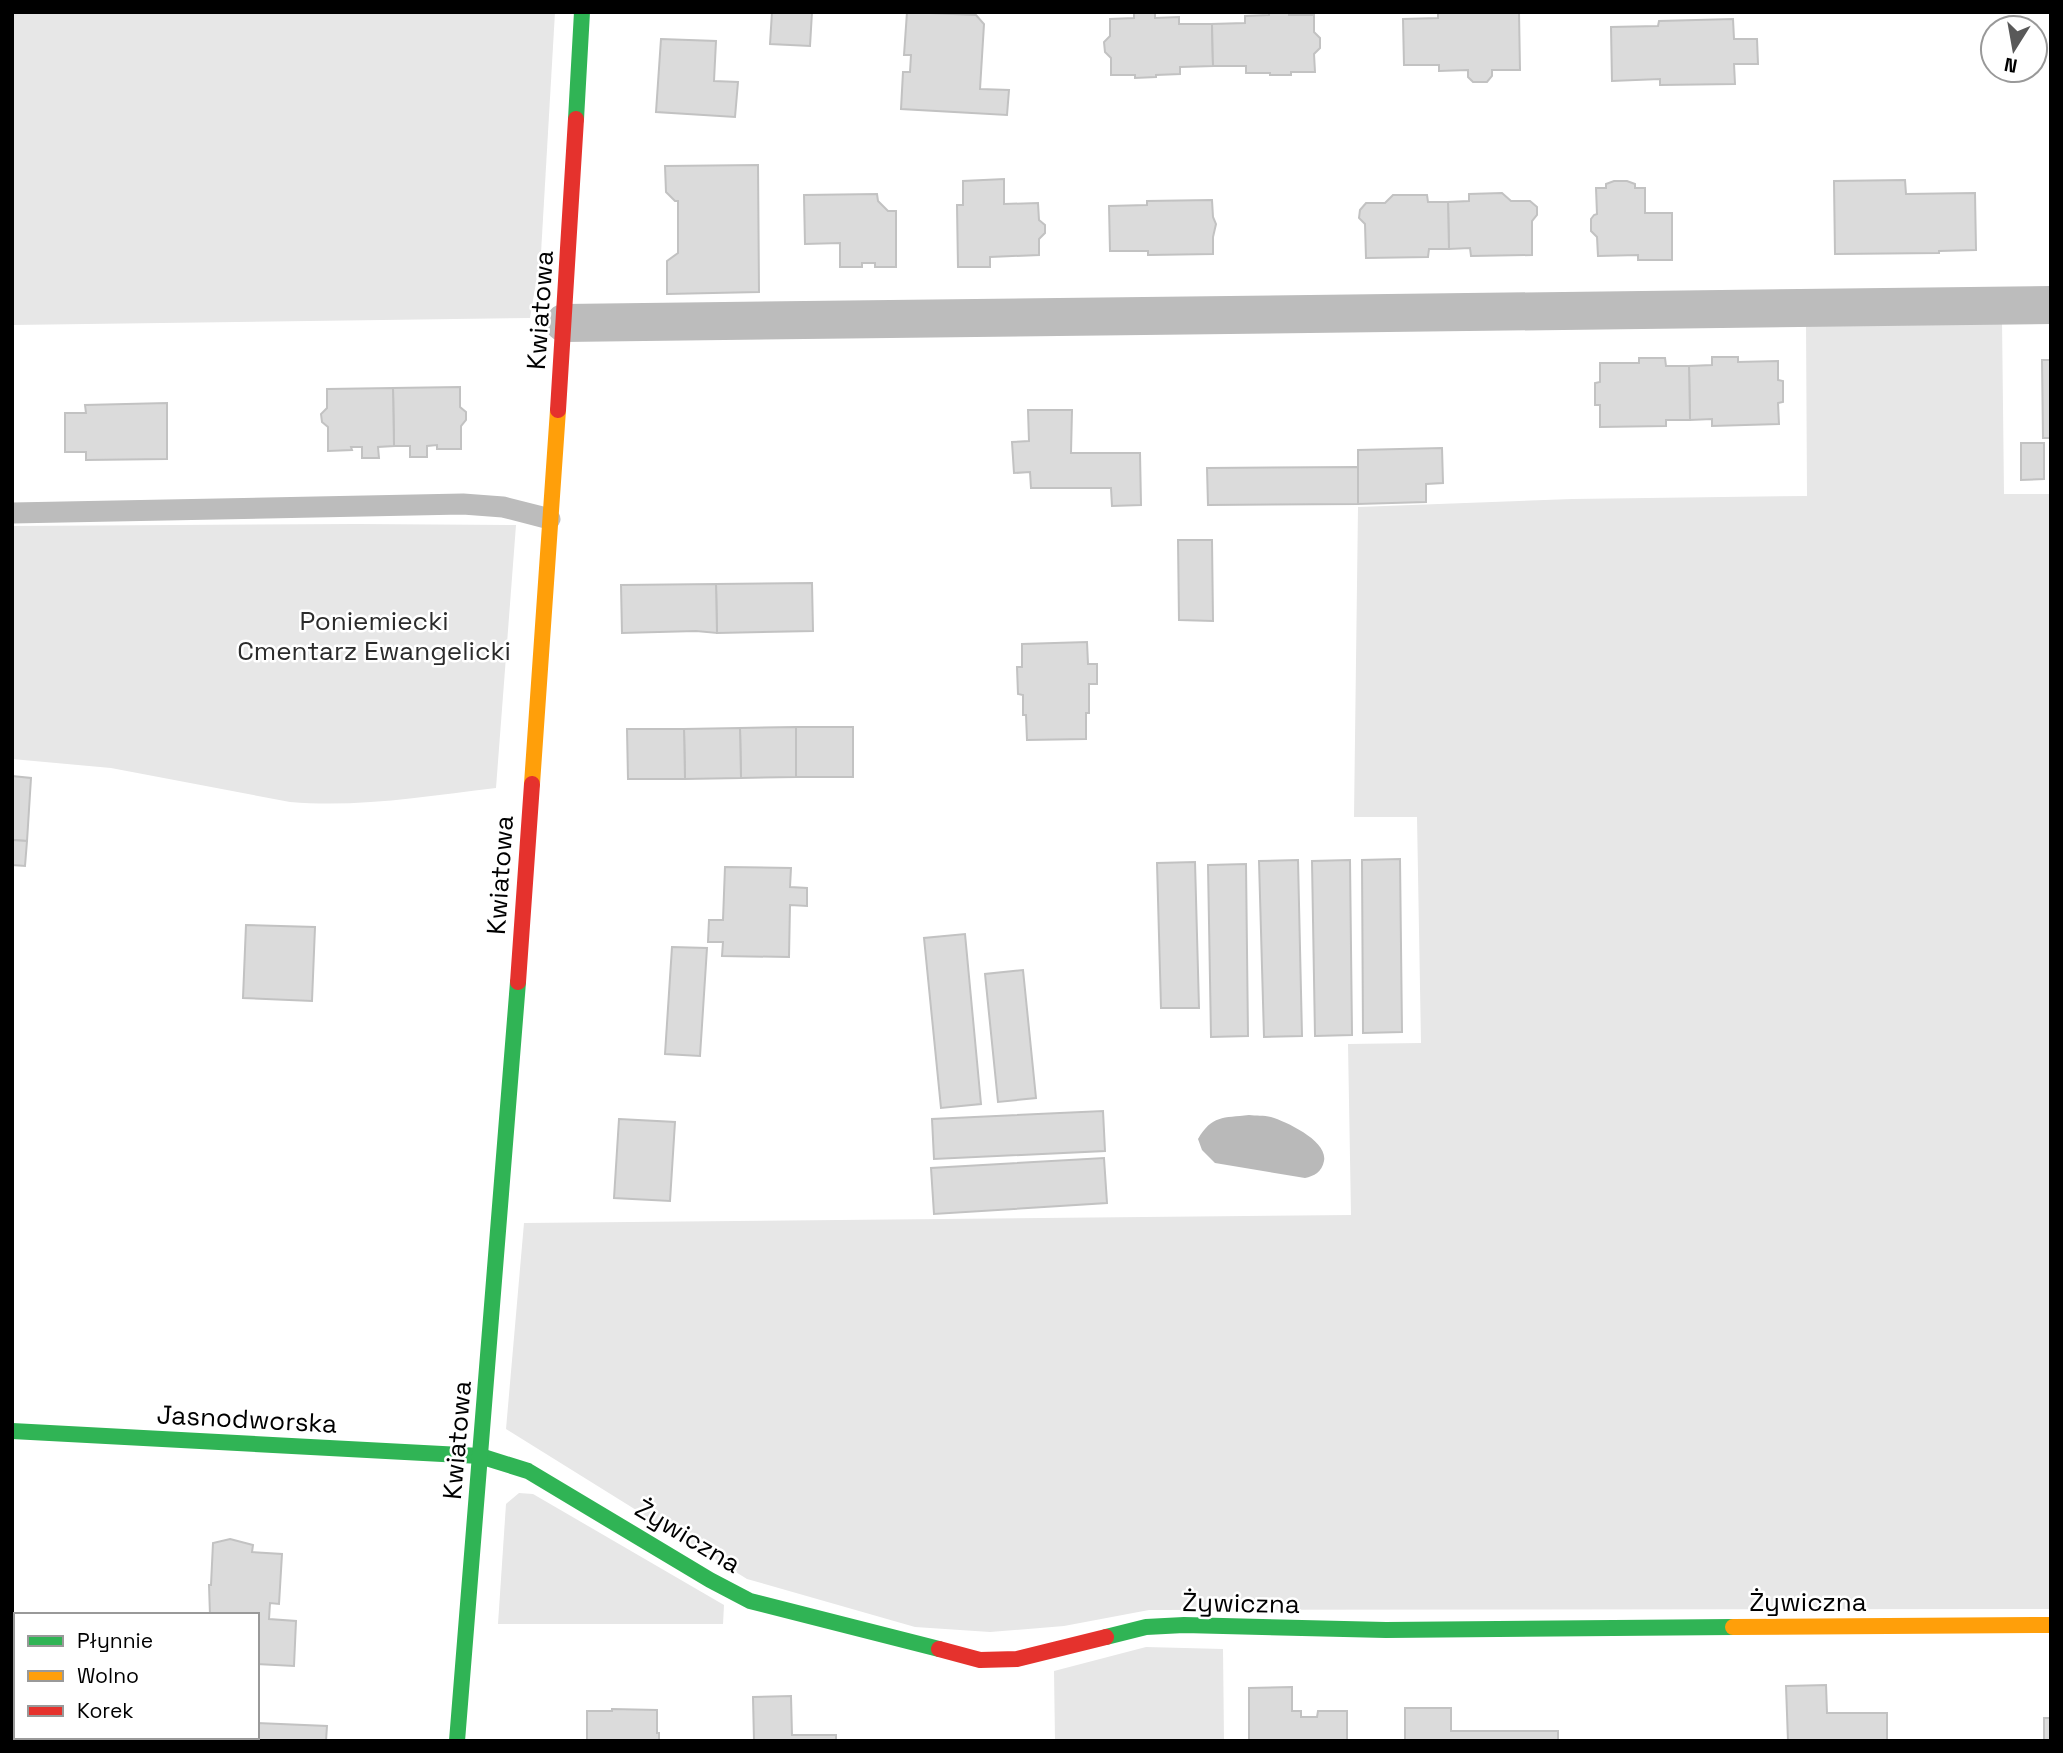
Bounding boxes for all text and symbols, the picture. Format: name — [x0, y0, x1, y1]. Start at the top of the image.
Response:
north arrow — [1979, 14, 2049, 84]
text: N — [2002, 52, 2019, 79]
street label: Kwiatowa — [519, 249, 561, 371]
park label: Poniemiecki Cmentarz Ewangelicki — [237, 604, 511, 668]
street label: Kwiatowa — [479, 814, 521, 936]
street label: Kwiatowa — [435, 1379, 479, 1501]
street label: Jasnodworska — [156, 1397, 338, 1441]
street label: Żywiczna — [629, 1491, 747, 1581]
street label: Żywiczna — [1182, 1585, 1300, 1621]
street label: Żywiczna — [1749, 1585, 1867, 1619]
legend — [14, 1613, 259, 1739]
text: Płynnie — [77, 1627, 153, 1654]
text: Wolno — [77, 1662, 139, 1689]
text: Korek — [77, 1697, 134, 1724]

